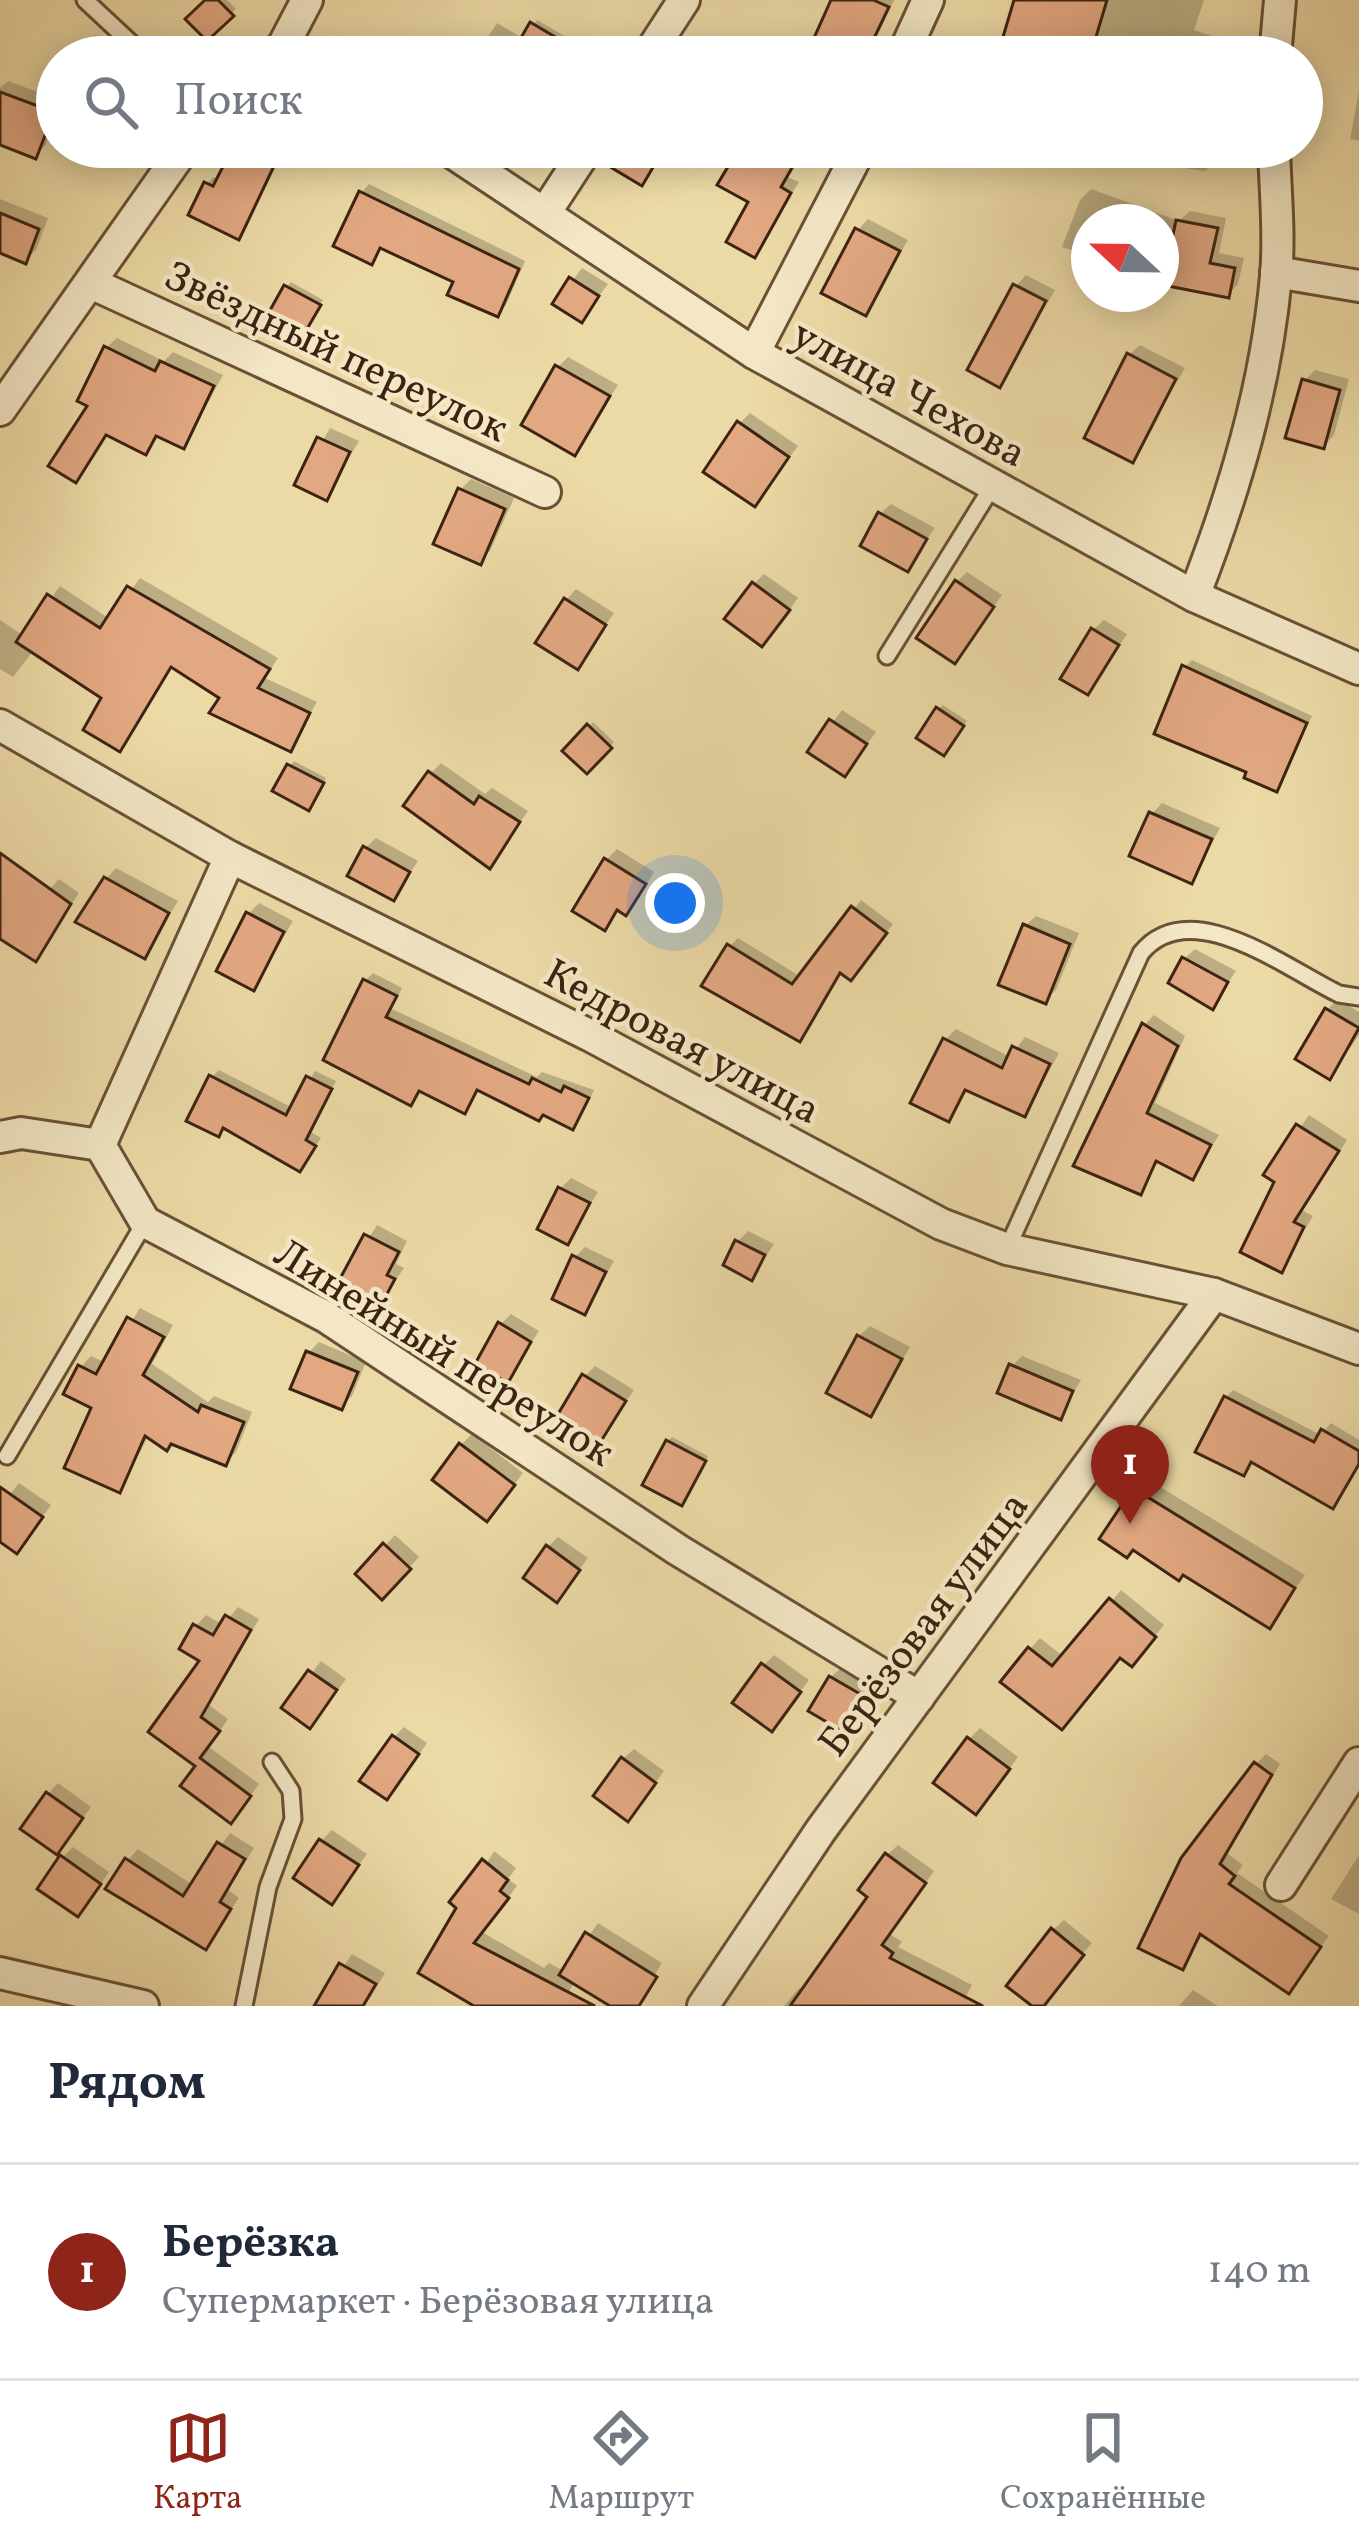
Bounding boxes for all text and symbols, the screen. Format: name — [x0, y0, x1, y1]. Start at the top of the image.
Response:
search box — [36, 36, 1323, 168]
icon: search — [78, 69, 144, 135]
text: Поиск — [174, 71, 303, 134]
north arrow — [1071, 204, 1179, 312]
street label: Звёздный переулок — [153, 248, 517, 460]
street label: улица Чехова — [780, 307, 1036, 485]
your location — [645, 873, 705, 933]
street label: Кедровая улица — [532, 946, 829, 1142]
street label: Линейный переулок — [261, 1226, 624, 1484]
pin: 1 — [1091, 1425, 1169, 1524]
street label: Берёзовая улица — [806, 1481, 1045, 1771]
text: Рядом — [48, 2049, 206, 2120]
text: Берёзка — [162, 2213, 339, 2276]
text: 1 — [79, 2245, 95, 2299]
text: 140 m — [1208, 2245, 1311, 2299]
text: Супермаркет · Берёзовая улица — [162, 2276, 714, 2330]
tab: Карта — [153, 2405, 243, 2523]
tab: Маршрут — [549, 2405, 694, 2523]
tab: Сохранённые — [1000, 2405, 1206, 2523]

